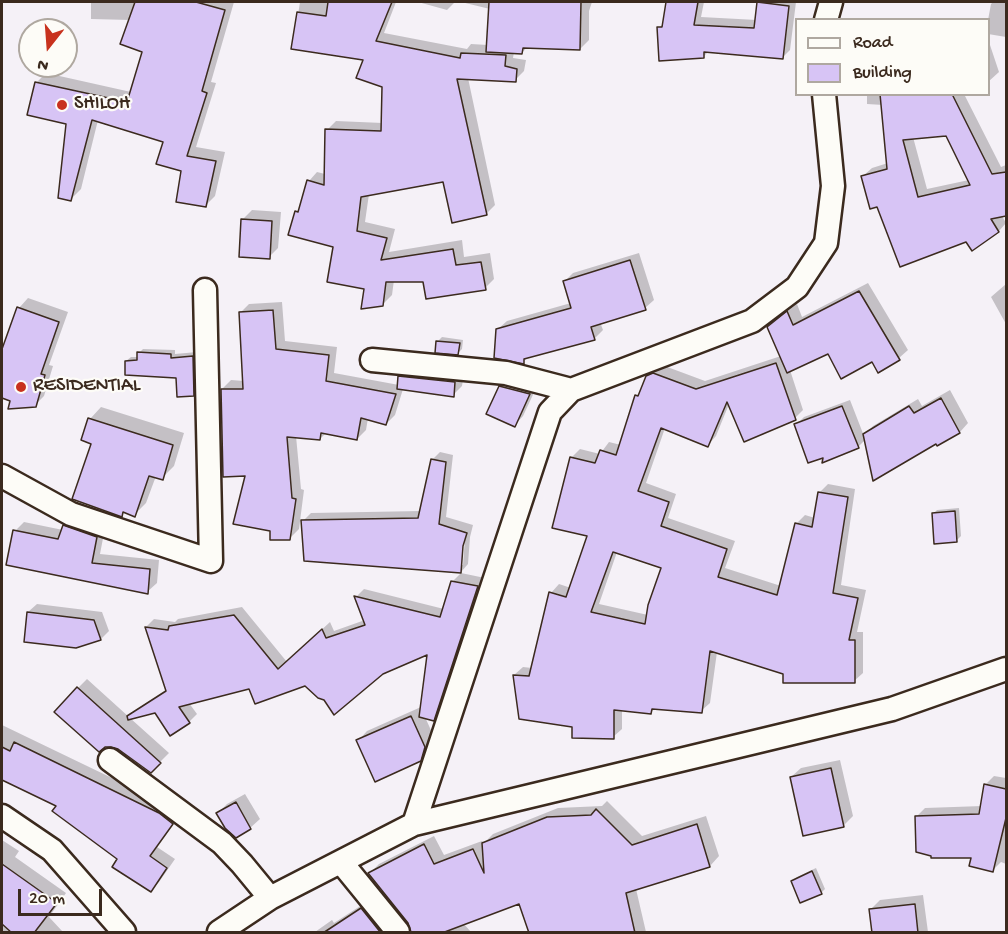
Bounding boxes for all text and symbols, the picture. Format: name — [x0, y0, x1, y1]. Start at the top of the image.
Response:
north arrow — [18, 18, 78, 78]
legend — [795, 18, 990, 96]
text: Road — [853, 33, 892, 54]
text: N — [35, 53, 51, 74]
text: Building — [853, 63, 912, 84]
place label: SHILOH — [74, 93, 130, 117]
marker: SHILOH — [55, 98, 69, 112]
place label: RESIDENTIAL — [33, 375, 140, 399]
marker: RESIDENTIAL — [14, 380, 28, 394]
scale bar — [21, 877, 105, 915]
text: 20 m — [29, 889, 65, 910]

